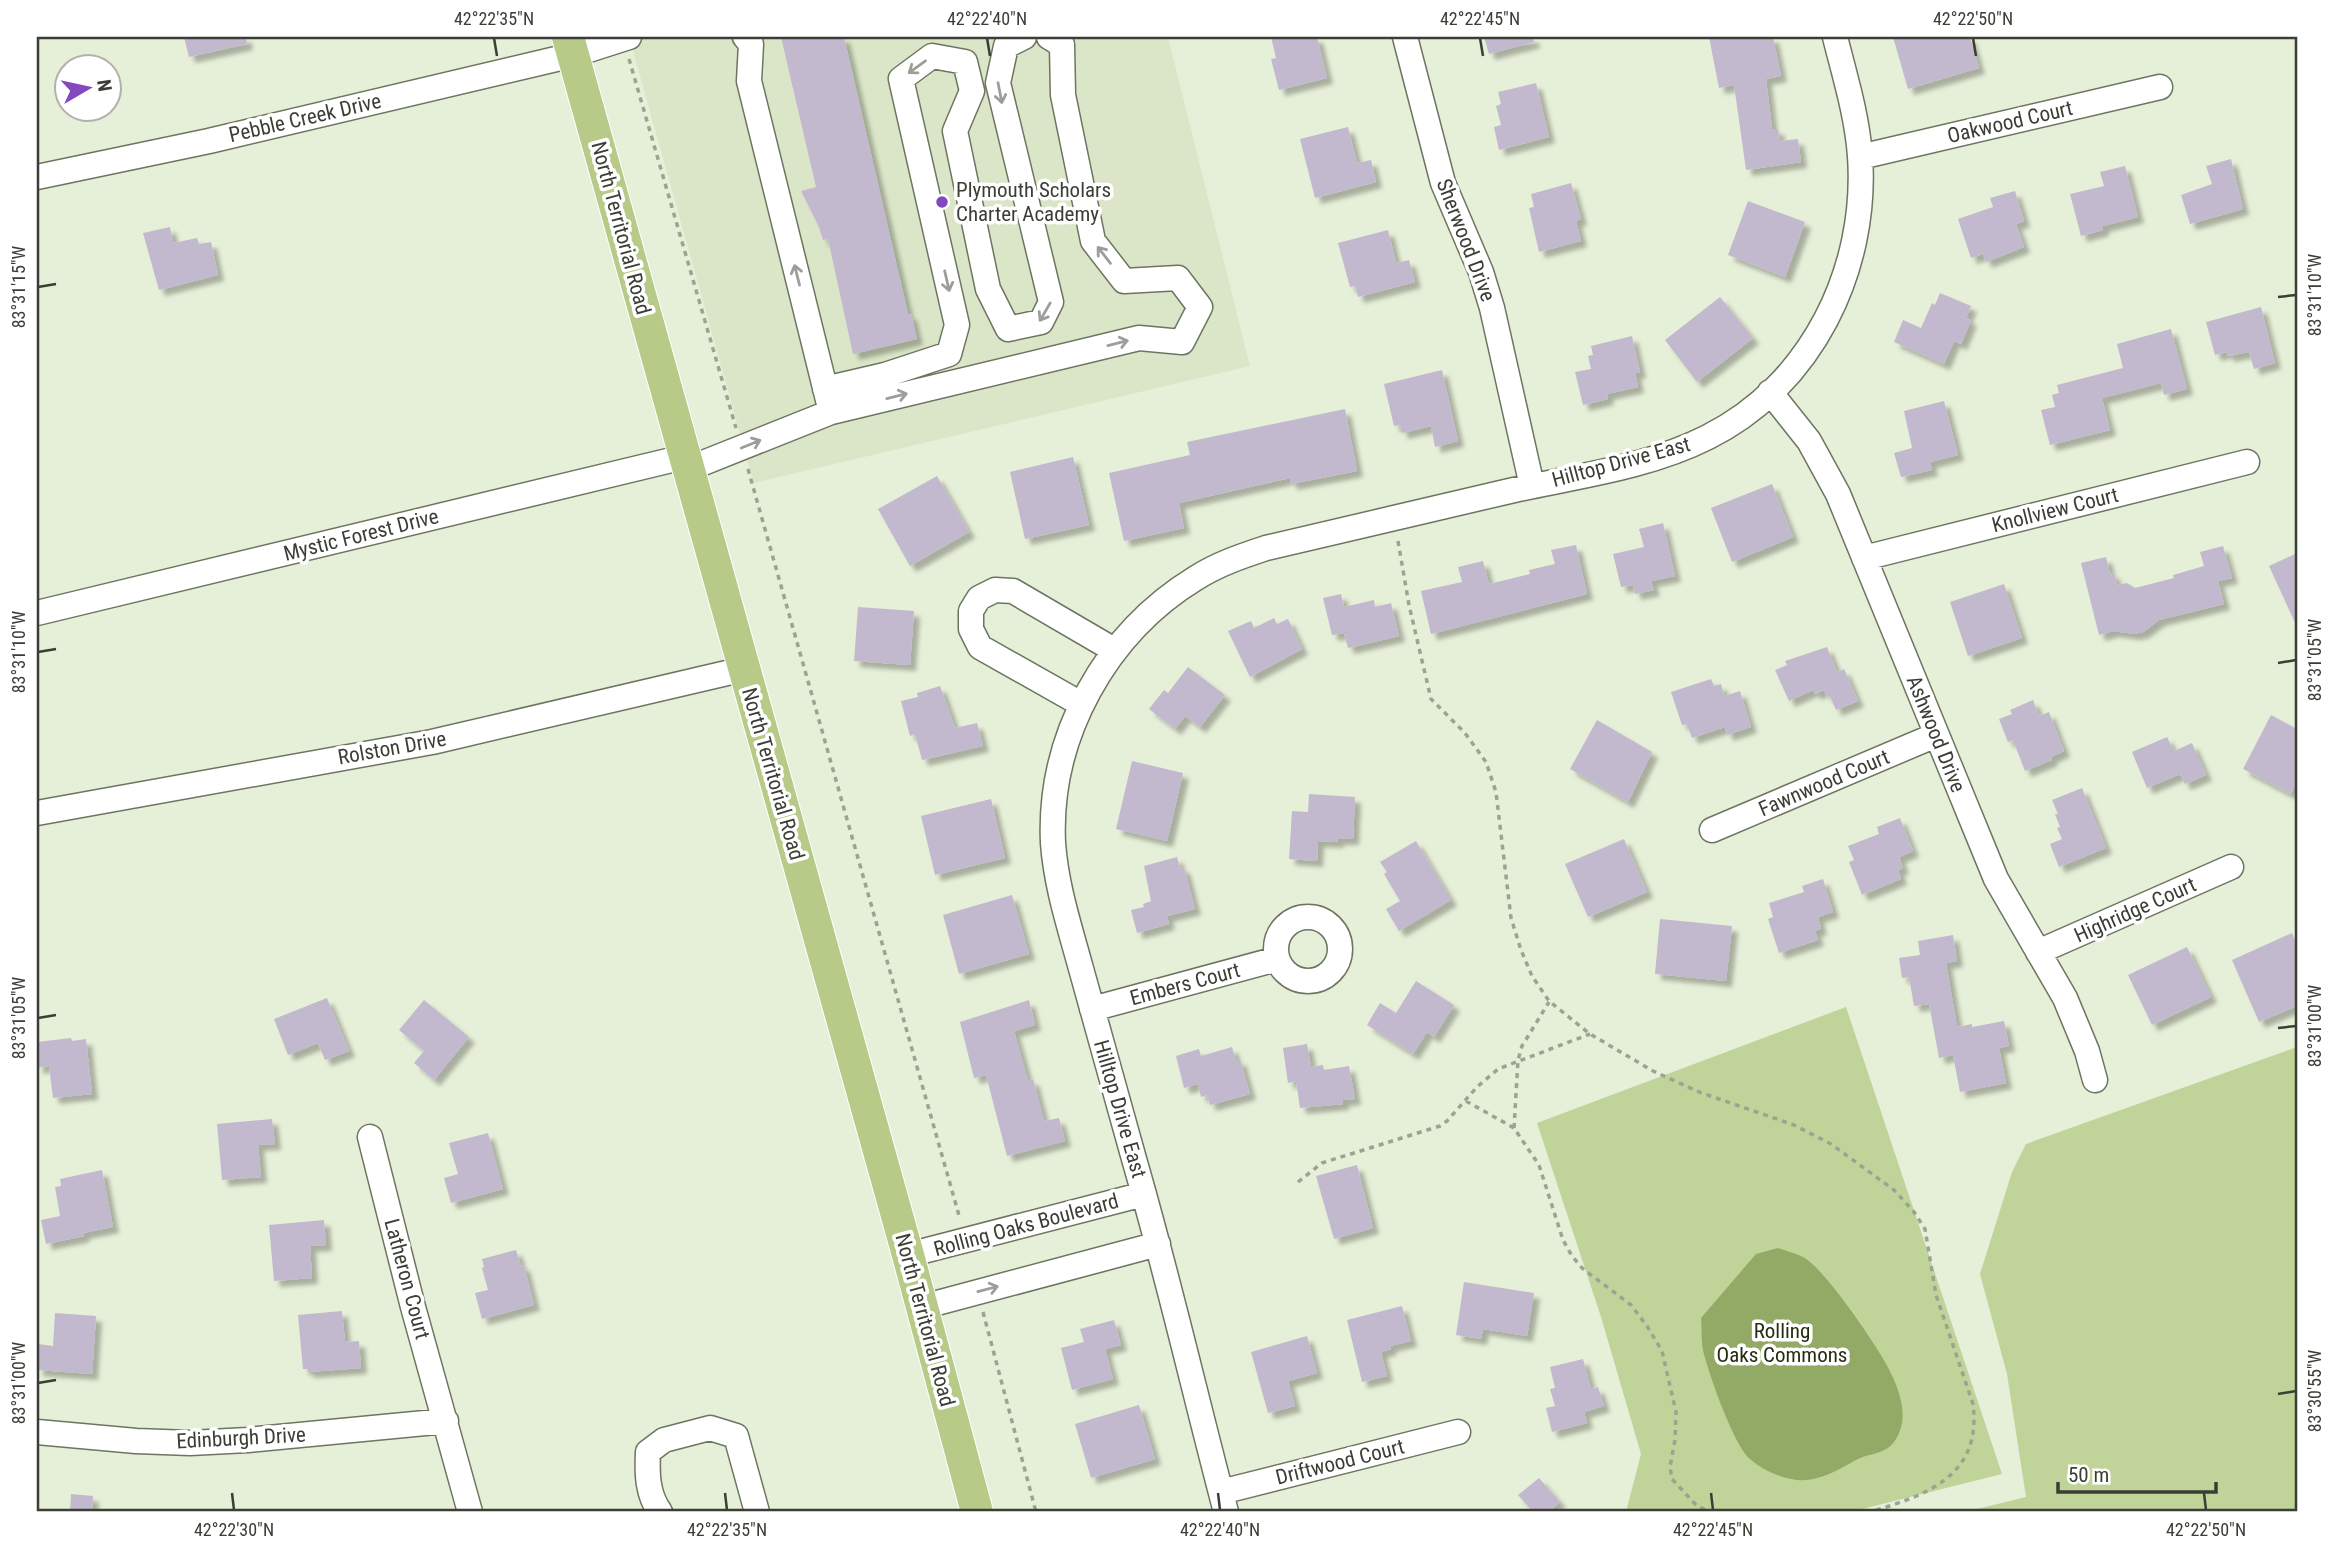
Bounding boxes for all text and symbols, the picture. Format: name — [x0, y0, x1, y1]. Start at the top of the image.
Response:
text: 42°22'35"N — [454, 8, 534, 29]
text: 42°22'40"N — [947, 8, 1027, 29]
text: 42°22'45"N — [1440, 8, 1520, 29]
text: 42°22'50"N — [1933, 8, 2013, 29]
north arrow — [52, 52, 122, 122]
one-way arrow — [908, 59, 927, 74]
text: N — [92, 78, 117, 93]
one-way arrow — [994, 81, 1008, 104]
street label: Pebble Creek Drive — [227, 89, 384, 147]
street label: Oakwood Court — [1945, 96, 2075, 148]
street label: North Territorial Road — [586, 139, 656, 317]
street label: Sherwood Drive — [1432, 175, 1500, 305]
place label: Plymouth Scholars Charter Academy — [956, 178, 1111, 226]
marker: Plymouth Scholars Charter Academy — [934, 194, 950, 210]
text: 83°31'15"W — [8, 245, 29, 328]
one-way arrow — [1096, 247, 1112, 265]
text: 83°31'10"W — [2304, 253, 2325, 336]
one-way arrow — [790, 264, 803, 287]
one-way arrow — [941, 269, 954, 292]
one-way arrow — [1038, 302, 1052, 322]
one-way arrow — [1107, 336, 1129, 349]
one-way arrow — [885, 389, 908, 402]
street label: Hilltop Drive East — [1549, 432, 1693, 492]
one-way arrow — [740, 437, 762, 450]
street label: Knollview Court — [1989, 483, 2121, 537]
street label: Mystic Forest Drive — [281, 504, 441, 566]
text: 83°31'10"W — [8, 610, 29, 693]
text: 83°31'05"W — [2304, 618, 2325, 701]
street label: Ashwood Drive — [1902, 672, 1970, 796]
street label: North Territorial Road — [737, 685, 809, 863]
street label: Rolston Drive — [336, 727, 448, 769]
street label: Fawnwood Court — [1755, 745, 1893, 821]
street label: Highridge Court — [2070, 872, 2200, 948]
street label: Embers Court — [1127, 958, 1243, 1010]
text: 83°31'05"W — [8, 976, 29, 1059]
text: 83°31'00"W — [2304, 984, 2325, 1067]
street label: Hilltop Drive East — [1089, 1037, 1151, 1181]
street label: Rolling Oaks Boulevard — [931, 1189, 1121, 1261]
street label: Latheron Court — [379, 1216, 435, 1342]
street label: North Territorial Road — [890, 1231, 960, 1409]
one-way arrow — [976, 1282, 999, 1295]
park label: Rolling Oaks Commons — [1717, 1319, 1847, 1367]
text: 83°31'00"W — [8, 1341, 29, 1424]
text: 83°30'55"W — [2304, 1349, 2325, 1432]
street label: Edinburgh Drive — [176, 1423, 306, 1453]
street label: Driftwood Court — [1273, 1434, 1407, 1490]
scale bar — [2058, 1451, 2215, 1495]
text: 50 m — [2068, 1463, 2109, 1487]
text: 42°22'30"N — [194, 1519, 274, 1540]
text: 42°22'35"N — [687, 1519, 767, 1540]
text: 42°22'40"N — [1180, 1519, 1260, 1540]
text: 42°22'45"N — [1673, 1519, 1753, 1540]
text: 42°22'50"N — [2166, 1519, 2246, 1540]

